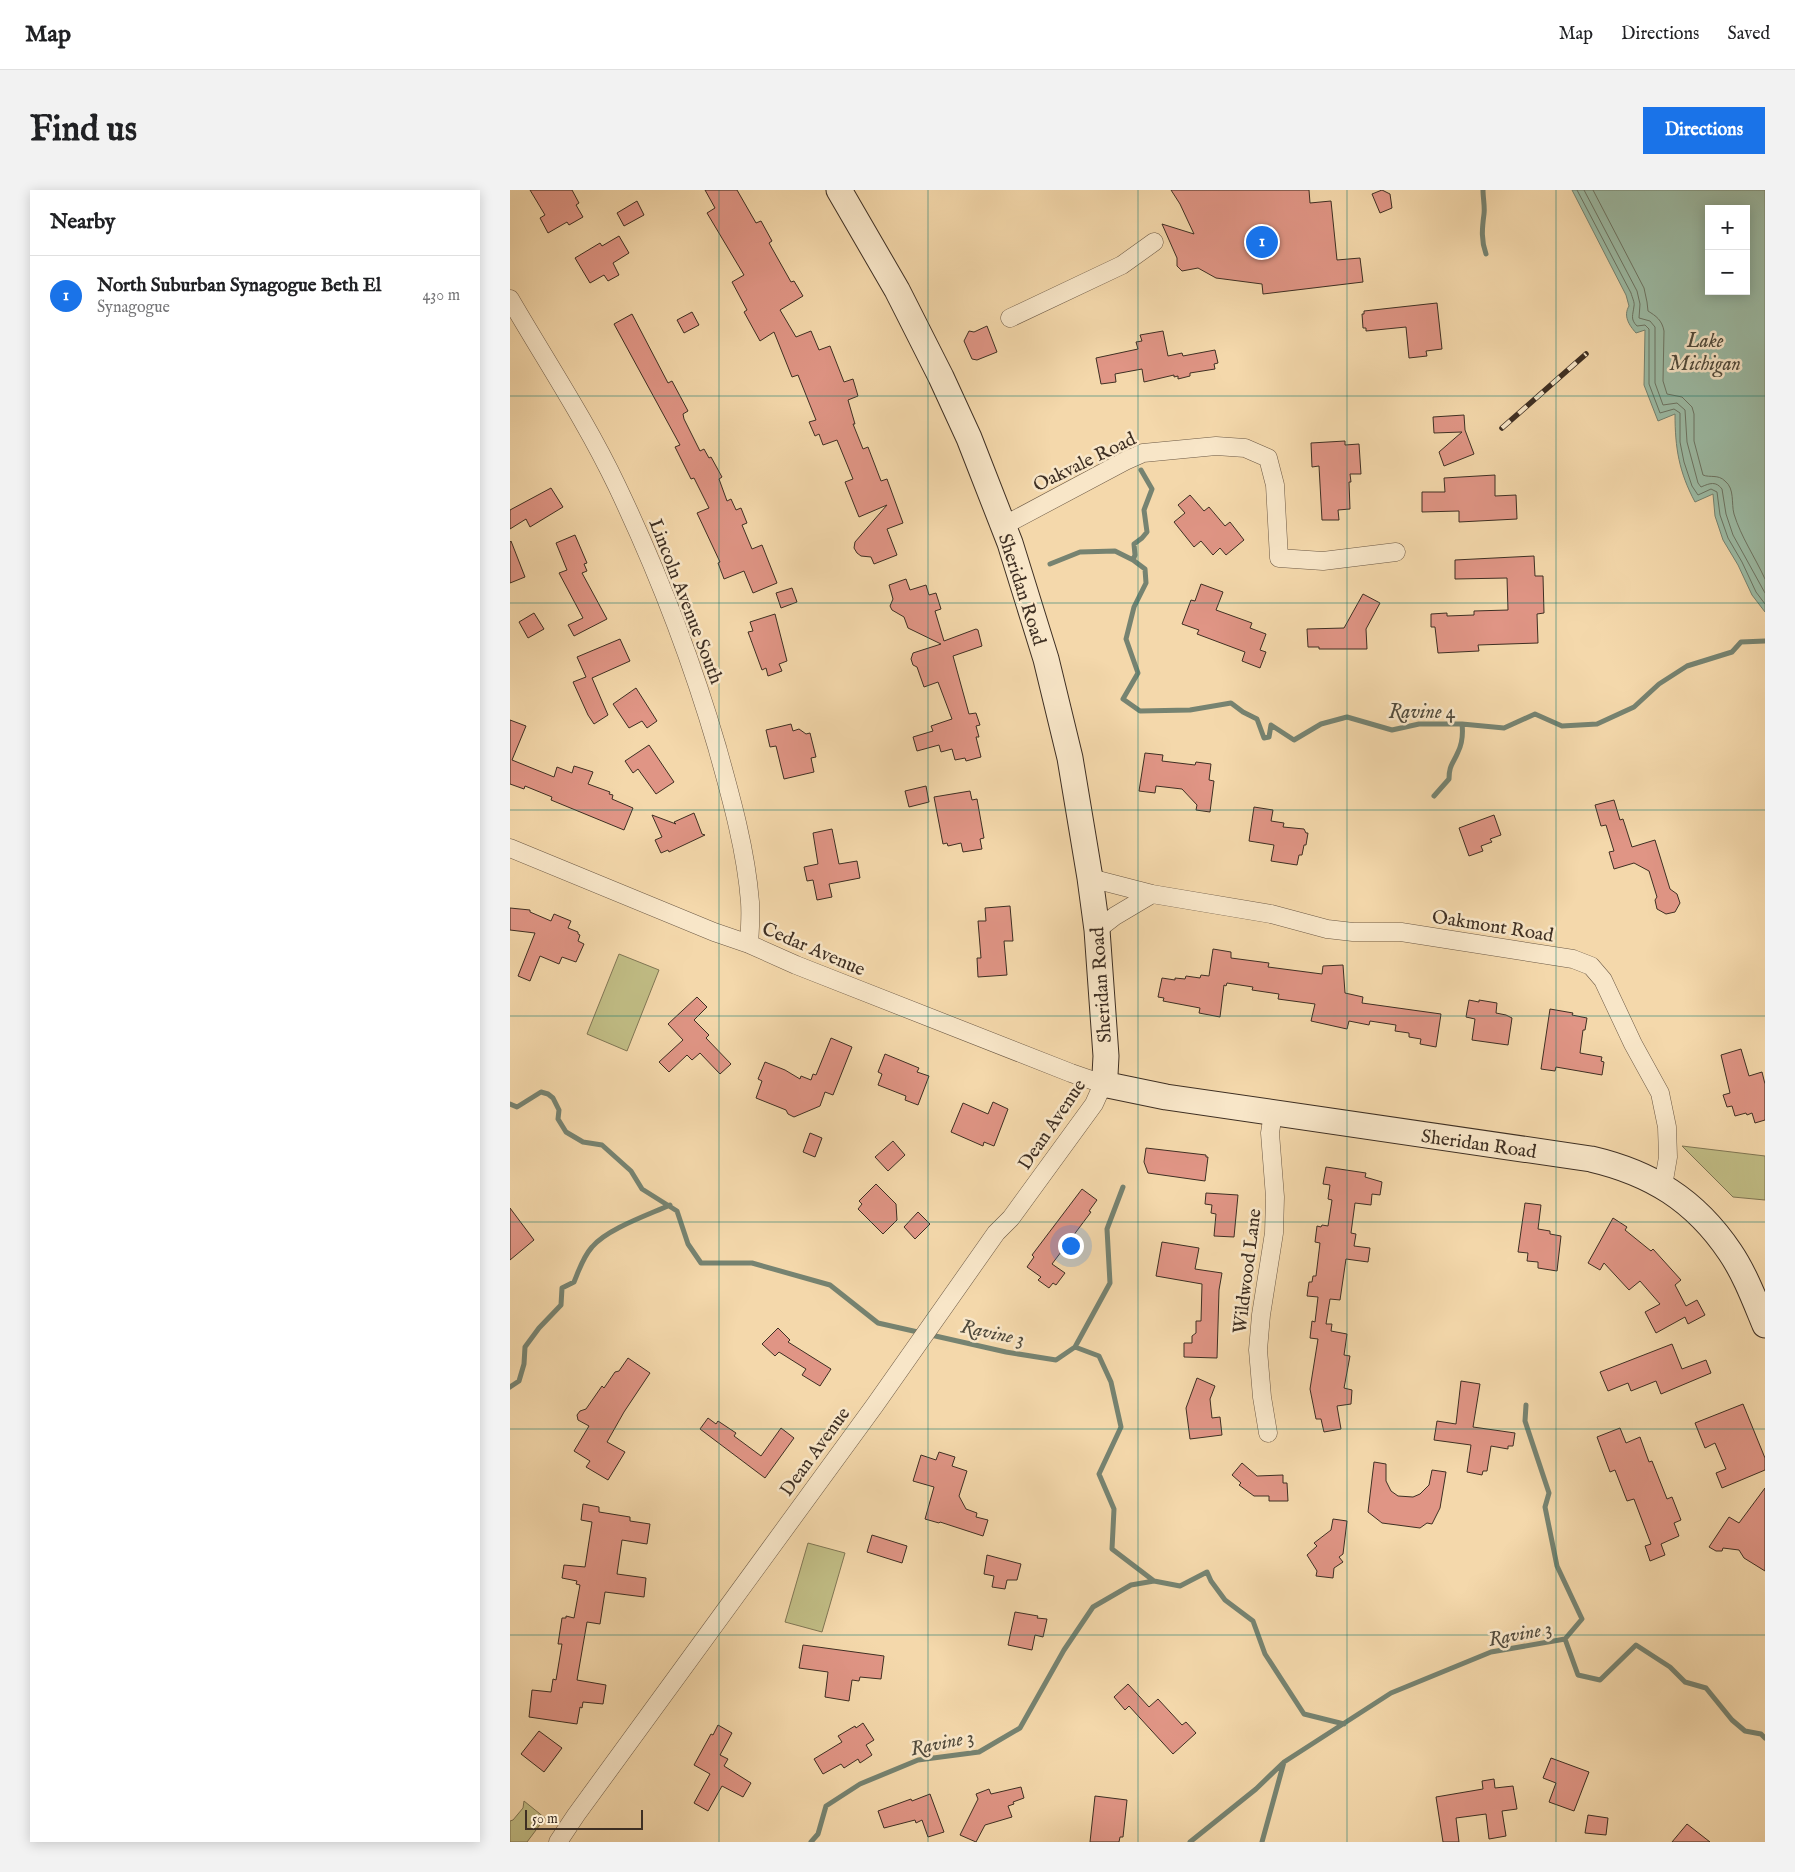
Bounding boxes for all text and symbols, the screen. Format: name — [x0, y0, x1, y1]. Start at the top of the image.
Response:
text: Map — [25, 19, 71, 50]
text: Map — [1559, 23, 1593, 46]
text: Directions — [1621, 23, 1699, 46]
text: Saved — [1727, 23, 1770, 46]
button: Directions — [1643, 107, 1765, 154]
text: Find us — [30, 108, 137, 153]
map controls — [1705, 205, 1750, 295]
button: + — [1705, 205, 1750, 250]
text: Nearby — [50, 209, 115, 236]
pin: 1 — [1246, 223, 1278, 261]
button: − — [1705, 250, 1750, 295]
text: North Suburban Synagogue Beth El — [97, 274, 381, 298]
text: 1 — [63, 286, 69, 306]
text: 430 m — [422, 286, 460, 306]
text: Synagogue — [97, 298, 170, 318]
water label: Lake Michigan — [1669, 329, 1741, 378]
street label: Oakvale Road — [1029, 427, 1141, 498]
street label: Lincoln Avenue South — [643, 516, 728, 688]
street label: Sheridan Road — [992, 531, 1051, 649]
water label: Ravine 4 — [1389, 700, 1456, 725]
street label: Oakmont Road — [1430, 906, 1556, 949]
street label: Cedar Avenue — [758, 917, 869, 982]
street label: Sheridan Road — [1086, 925, 1118, 1044]
street label: Dean Avenue — [1013, 1075, 1092, 1175]
street label: Sheridan Road — [1420, 1125, 1539, 1165]
street label: Wildwood Lane — [1228, 1207, 1268, 1335]
your location — [1058, 1233, 1084, 1259]
water label: Ravine 3 — [958, 1315, 1027, 1352]
street label: Dean Avenue — [775, 1403, 856, 1502]
water label: Ravine 3 — [1486, 1616, 1554, 1653]
water label: Ravine 3 — [908, 1725, 977, 1762]
scale bar — [525, 1807, 642, 1830]
text: 50 m — [532, 1810, 558, 1828]

